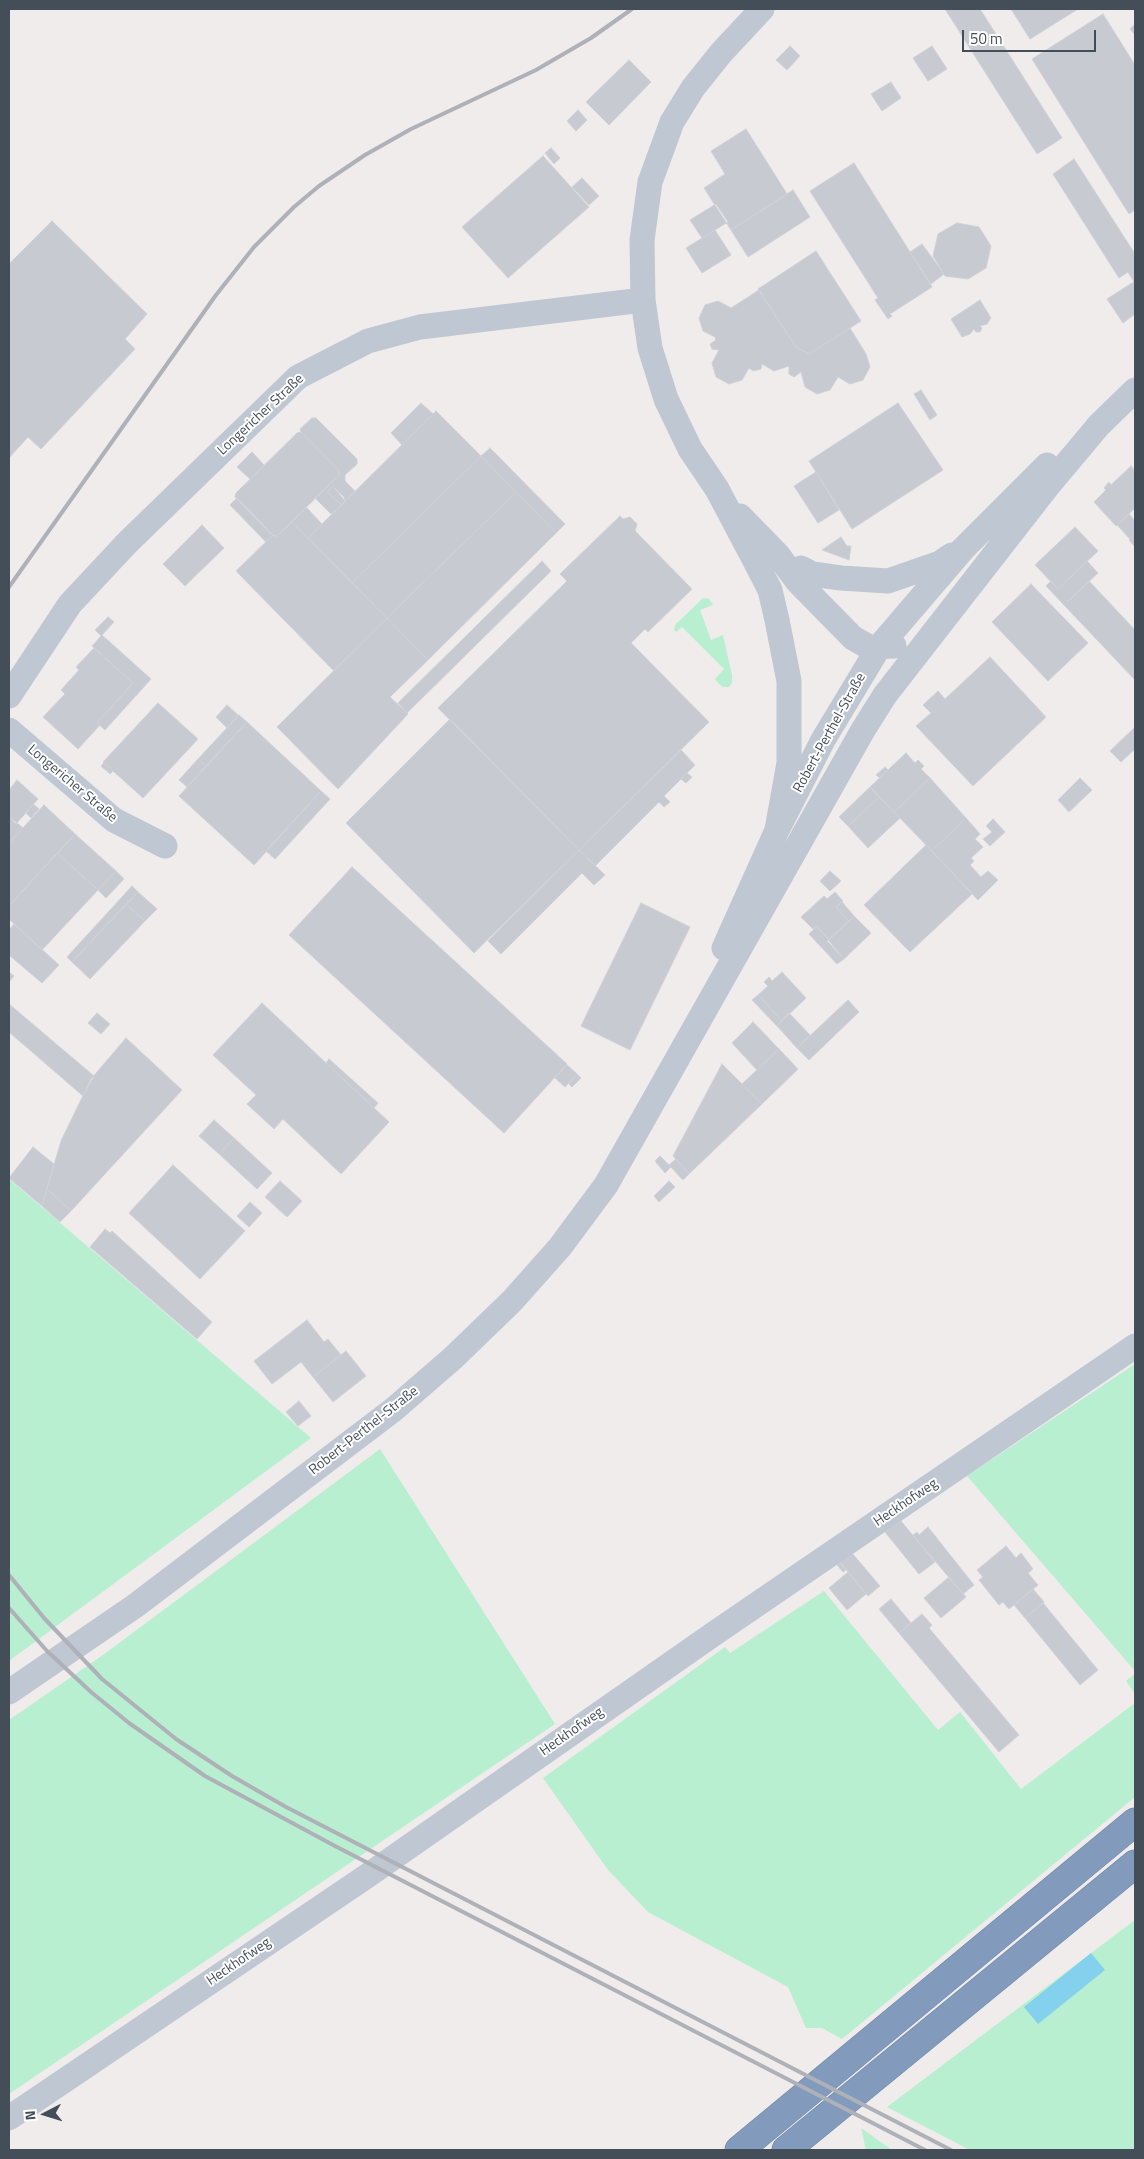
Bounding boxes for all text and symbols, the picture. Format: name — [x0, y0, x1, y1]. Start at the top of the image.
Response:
scale bar — [964, 20, 1098, 52]
text: 50 m — [970, 27, 1003, 50]
street label: Longericher Straße — [214, 371, 308, 459]
street label: Robert-Perthel-Straße — [790, 670, 870, 796]
street label: Longericher Straße — [24, 742, 120, 826]
street label: Robert-Perthel-Straße — [306, 1383, 422, 1479]
street label: Heckhofweg — [871, 1475, 941, 1531]
street label: Heckhofweg — [537, 1704, 607, 1760]
street label: Heckhofweg — [204, 1934, 274, 1990]
north arrow — [20, 2089, 70, 2139]
text: N — [19, 2110, 40, 2121]

